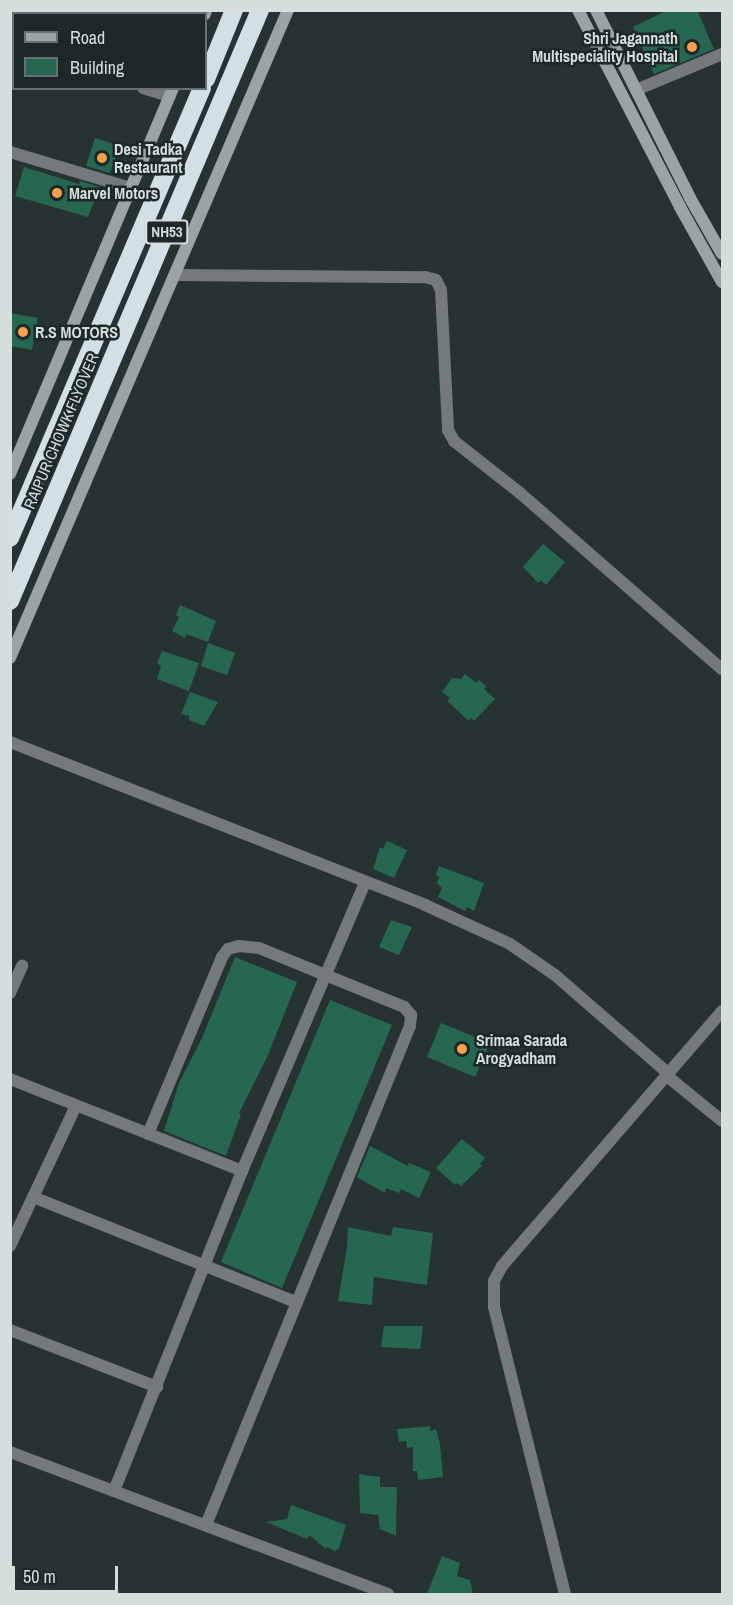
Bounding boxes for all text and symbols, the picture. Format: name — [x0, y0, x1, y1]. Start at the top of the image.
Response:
legend — [12, 12, 207, 90]
text: Road — [70, 25, 105, 50]
place label: Shri Jagannath Multispeciality Hospital — [532, 28, 678, 66]
marker: Shri Jagannath Multispeciality Hospital — [683, 38, 701, 56]
text: Building — [70, 55, 124, 80]
place label: Desi Tadka Restaurant — [114, 139, 183, 177]
marker: Desi Tadka Restaurant — [95, 151, 109, 165]
place label: Marvel Motors — [69, 183, 158, 203]
marker: Marvel Motors — [50, 186, 64, 200]
road number: NH53 — [144, 220, 190, 244]
place label: R.S MOTORS — [35, 322, 118, 342]
marker: R.S MOTORS — [16, 325, 30, 339]
street label: RAIPUR CHOWK FLYOVER — [19, 350, 103, 512]
place label: Srimaa Sarada Arogyadham — [476, 1030, 567, 1068]
marker: Srimaa Sarada Arogyadham — [453, 1040, 471, 1058]
scale bar — [15, 1554, 122, 1592]
text: 50 m — [23, 1564, 56, 1589]

